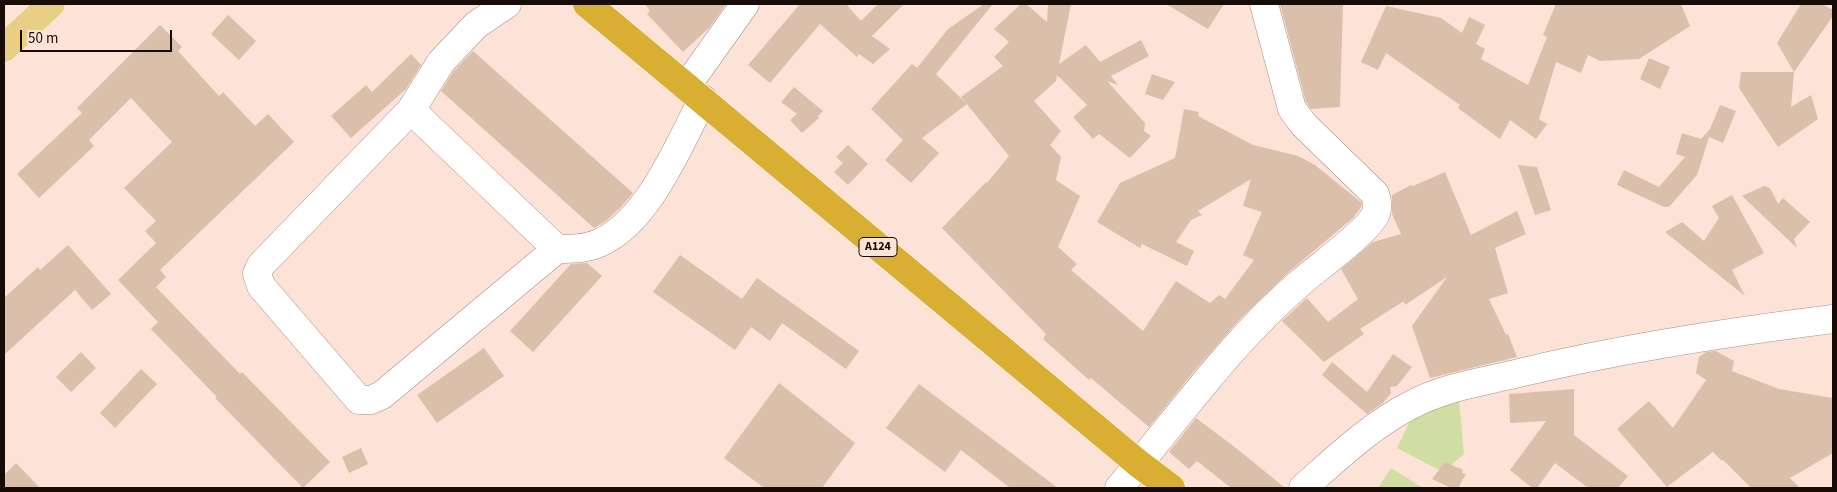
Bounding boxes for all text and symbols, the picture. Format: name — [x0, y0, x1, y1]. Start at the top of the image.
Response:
scale bar — [22, 20, 175, 52]
text: 50 m — [28, 28, 58, 49]
road number: A124 — [859, 238, 897, 256]

